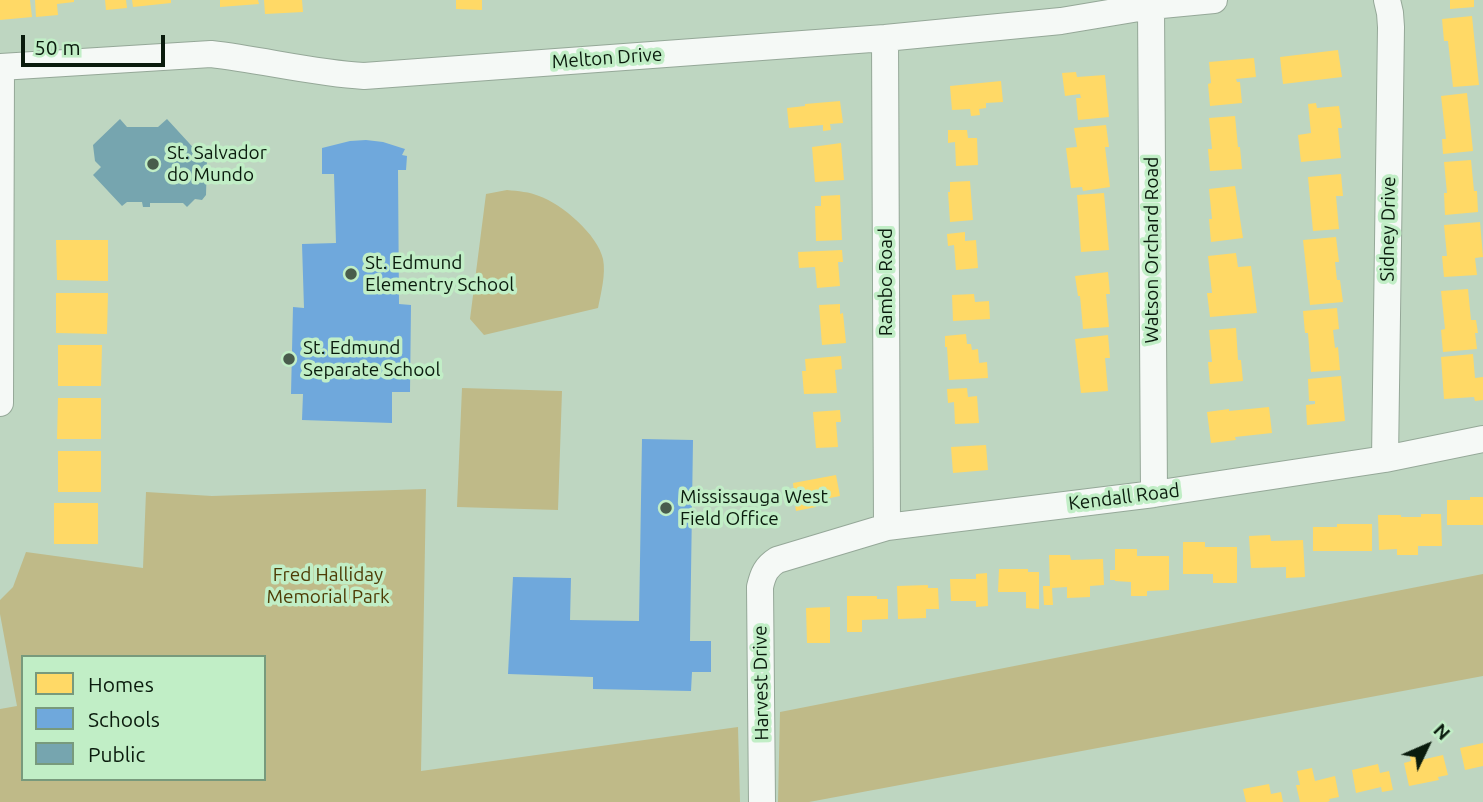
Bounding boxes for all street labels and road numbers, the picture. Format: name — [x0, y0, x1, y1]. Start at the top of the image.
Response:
street label: Melton Drive — [551, 43, 663, 73]
street label: Watson Orchard Road — [1141, 157, 1163, 343]
street label: Sidney Drive — [1376, 176, 1400, 282]
street label: Rambo Road — [875, 228, 897, 336]
street label: Kendall Road — [1067, 479, 1181, 515]
street label: Harvest Drive — [749, 625, 773, 741]

